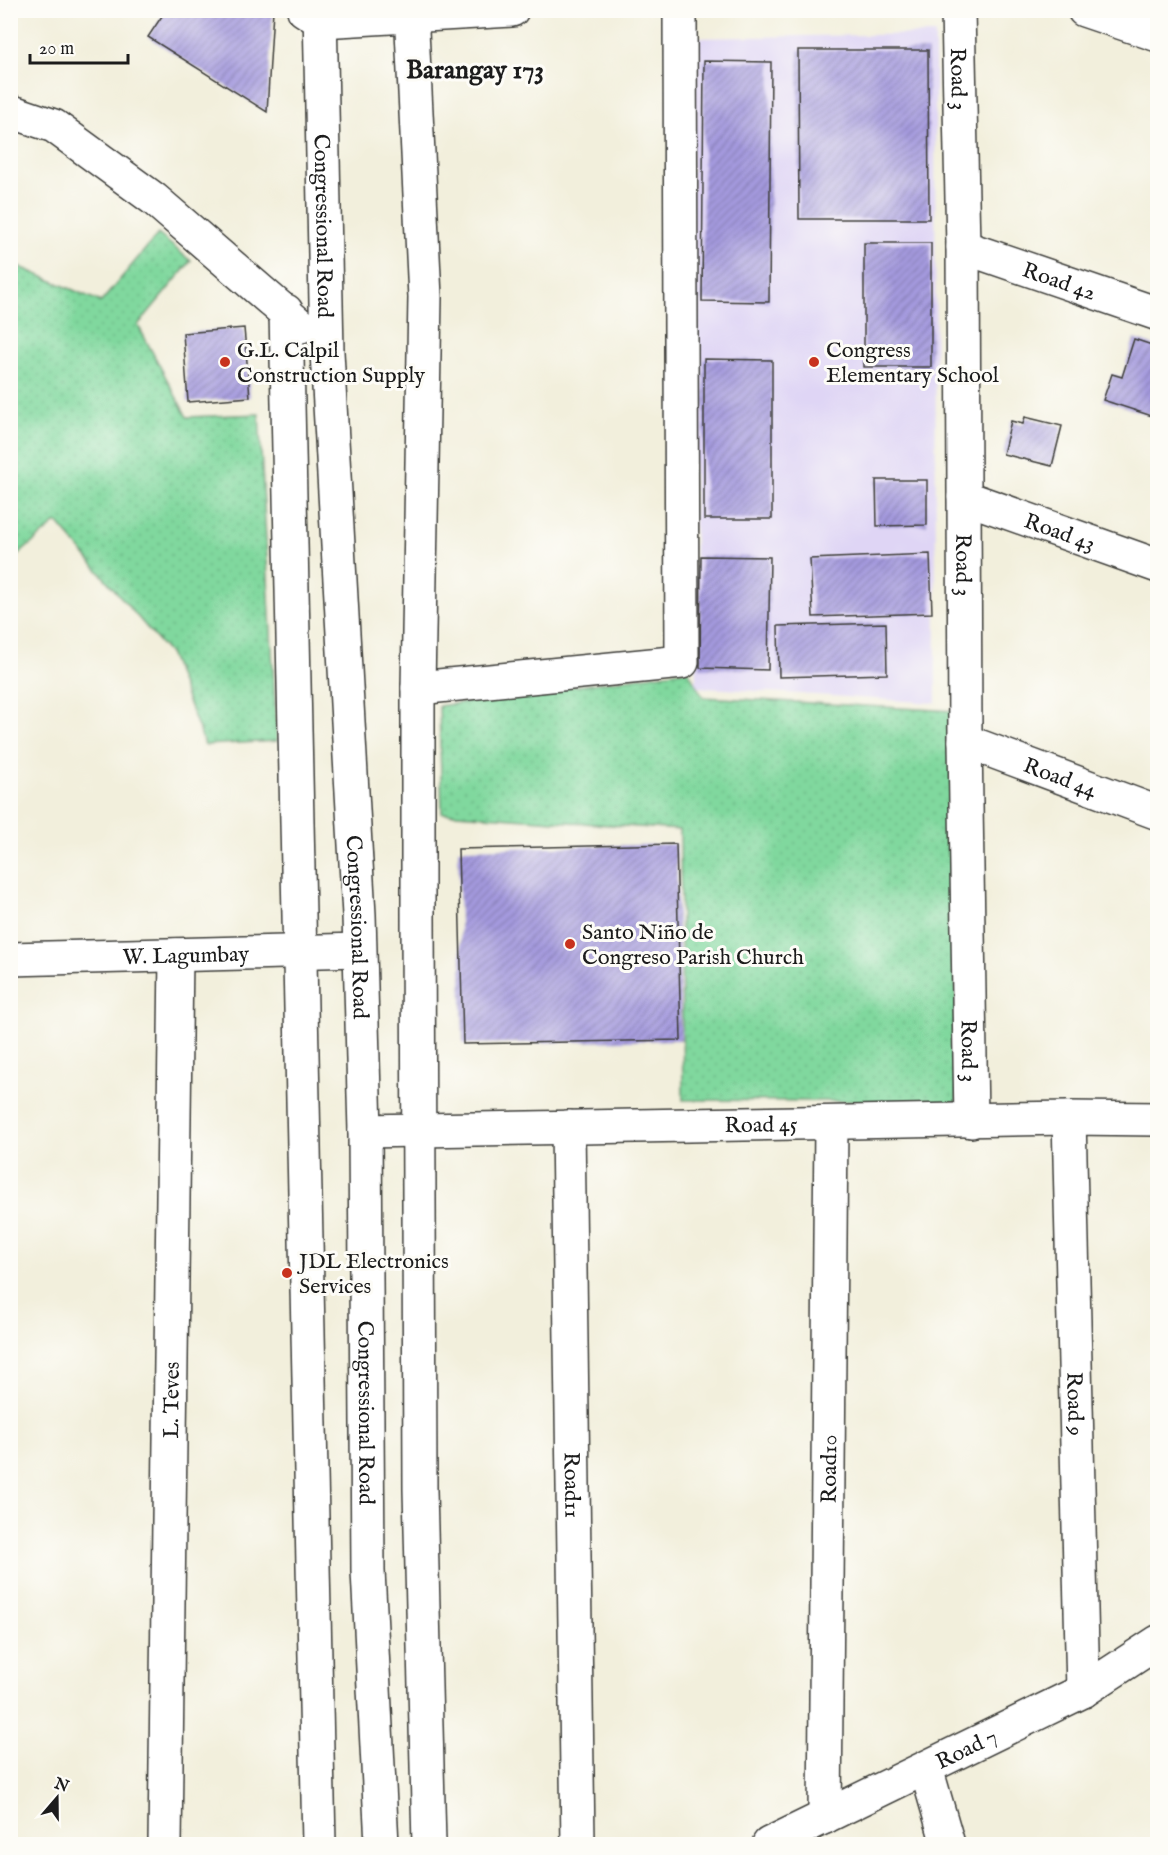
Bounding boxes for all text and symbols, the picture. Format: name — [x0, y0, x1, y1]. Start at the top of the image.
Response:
scale bar — [30, 27, 128, 65]
text: 20 m — [39, 38, 74, 61]
street label: Road 3 — [943, 47, 972, 111]
district label: Barangay 173 — [406, 54, 544, 87]
street label: Congressional Road — [307, 134, 338, 319]
street label: Road 42 — [1018, 256, 1099, 308]
place label: G.L. Calpil Construction Supply — [237, 337, 425, 390]
place label: Congress Elementary School — [826, 337, 999, 390]
marker: G.L. Calpil Construction Supply — [218, 355, 232, 369]
marker: Congress Elementary School — [807, 355, 821, 369]
street label: Road 43 — [1020, 508, 1099, 559]
street label: Road 3 — [948, 534, 976, 596]
street label: Road 44 — [1019, 752, 1101, 805]
street label: Congressional Road — [338, 834, 374, 1020]
place label: Santo Niño de Congreso Parish Church — [582, 919, 804, 972]
marker: Santo Niño de Congreso Parish Church — [563, 937, 577, 951]
street label: W. Lagumbay — [122, 941, 250, 972]
street label: Road 3 — [953, 1019, 982, 1083]
street label: Road 45 — [724, 1111, 798, 1140]
place label: JDL Electronics Services — [296, 1248, 449, 1301]
marker: JDL Electronics Services — [280, 1266, 294, 1280]
street label: Congressional Road — [350, 1321, 380, 1505]
street label: L. Teves — [158, 1361, 187, 1439]
street label: Road 9 — [1059, 1372, 1089, 1436]
street label: Road10 — [816, 1435, 844, 1503]
street label: Road11 — [557, 1452, 585, 1518]
street label: Road 7 — [931, 1723, 1002, 1777]
north arrow — [27, 1768, 87, 1828]
text: N — [51, 1774, 72, 1798]

